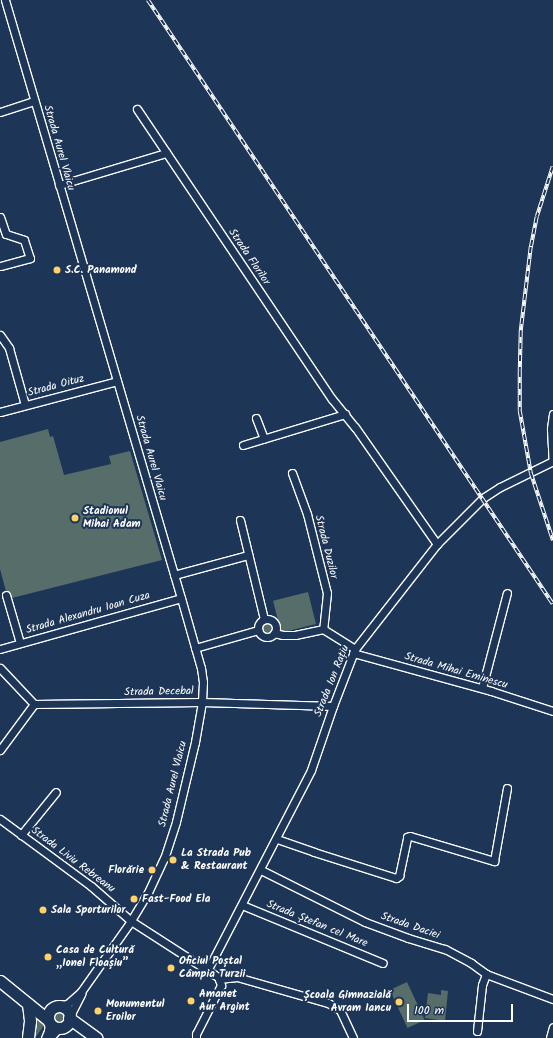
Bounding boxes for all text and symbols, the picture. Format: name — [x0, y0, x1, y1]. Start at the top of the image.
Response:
street label: Strada Aurel Vlaicu — [41, 104, 77, 192]
street label: Strada Florilor — [225, 226, 273, 288]
place label: S.C. Panamond — [65, 263, 137, 277]
marker: S.C. Panamond — [52, 265, 62, 275]
street label: Strada Oituz — [26, 372, 86, 400]
street label: Strada Aurel Vlaicu — [133, 414, 169, 502]
place label: Stadionul Mihai Adam — [83, 505, 141, 531]
marker: Stadionul Mihai Adam — [70, 513, 80, 523]
street label: Strada Duzilor — [312, 514, 340, 580]
street label: Strada Alexandru Ioan Cuza — [24, 589, 152, 637]
street label: Strada Ion Rațiu — [312, 643, 352, 719]
street label: Strada Mihai Eminescu — [403, 650, 509, 692]
street label: Strada Decebal — [124, 685, 194, 699]
street label: Strada Aurel Vlaicu — [156, 740, 190, 828]
street label: Strada Liviu Rebreanu — [28, 824, 118, 896]
place label: La Strada Pub & Restaurant — [181, 847, 251, 873]
marker: La Strada Pub & Restaurant — [168, 855, 178, 865]
place label: Florărie — [108, 863, 144, 877]
marker: Florărie — [147, 865, 157, 875]
place label: Fast-Food Ela — [142, 892, 210, 906]
marker: Fast-Food Ela — [129, 894, 139, 904]
street label: Strada Ștefan cel Mare — [264, 898, 370, 950]
place label: Sala Sporturilor — [51, 903, 126, 917]
marker: Sala Sporturilor — [38, 905, 48, 915]
street label: Strada Daciei — [379, 910, 441, 942]
place label: Casa de Cultură „Ionel Floașiu” — [56, 944, 134, 970]
marker: Casa de Cultură „Ionel Floașiu” — [43, 952, 53, 962]
place label: Oficiul Poștal Câmpia Turzii — [179, 955, 245, 981]
marker: Oficiul Poștal Câmpia Turzii — [166, 963, 176, 973]
place label: Amanet Aur Argint — [199, 988, 250, 1014]
place label: Școala Gimnazială Avram Iancu — [304, 989, 391, 1015]
marker: Amanet Aur Argint — [186, 996, 196, 1006]
scale bar — [409, 996, 515, 1022]
marker: Școala Gimnazială Avram Iancu — [394, 997, 404, 1007]
place label: Monumentul Eroilor — [106, 998, 164, 1024]
text: 100 m — [414, 1001, 444, 1020]
marker: Monumentul Eroilor — [93, 1006, 103, 1016]

